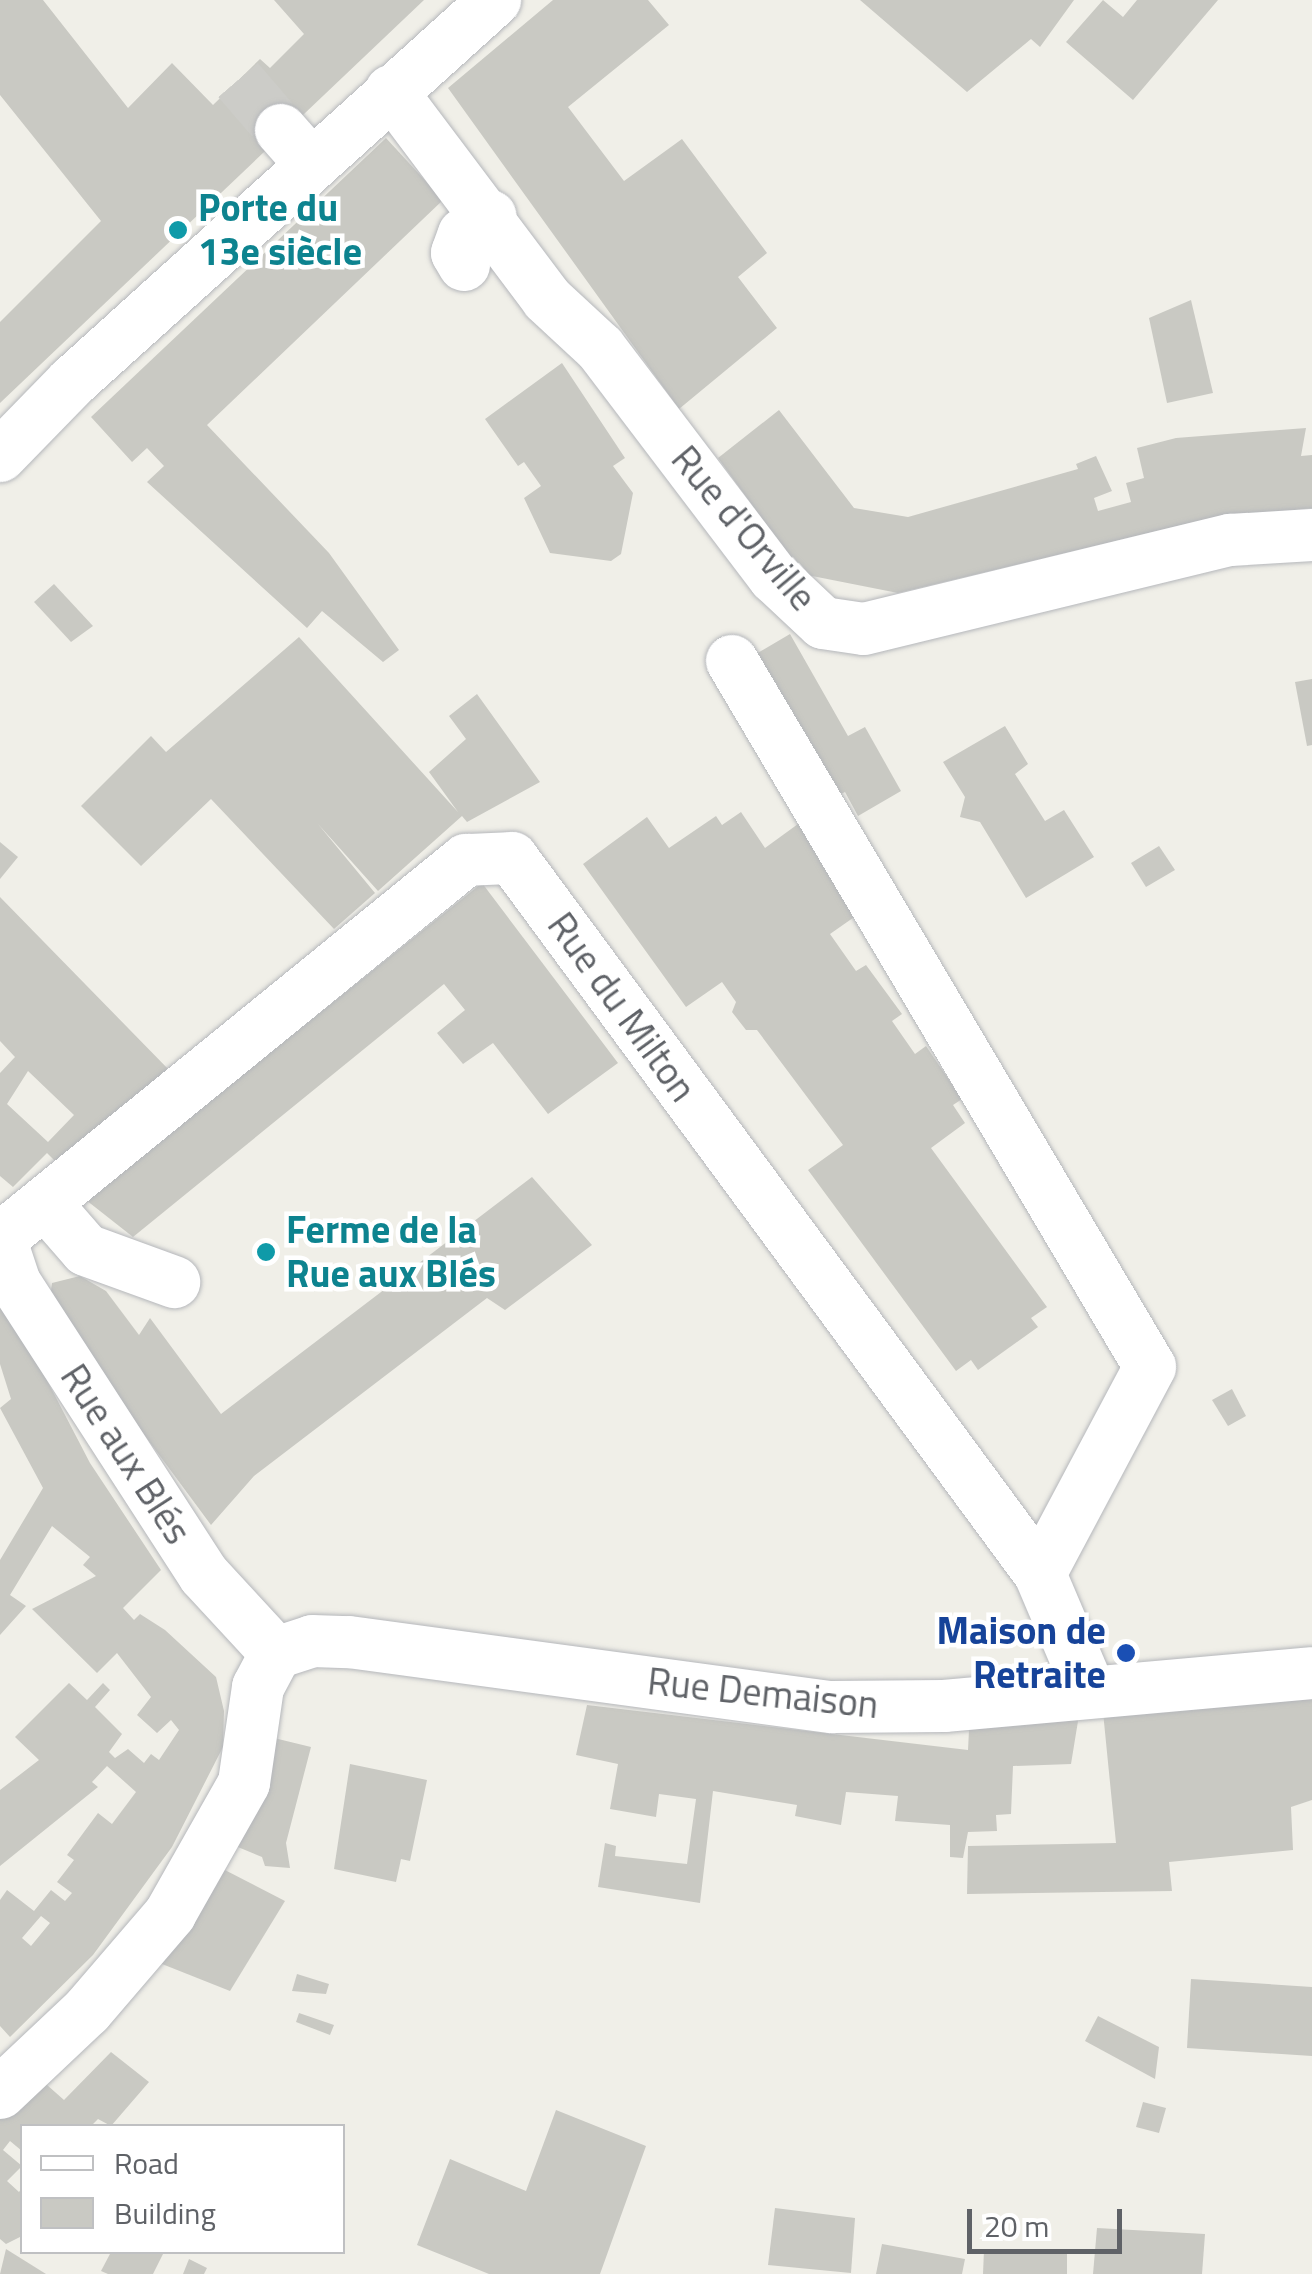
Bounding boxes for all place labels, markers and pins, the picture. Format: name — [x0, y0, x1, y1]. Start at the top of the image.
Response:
place label: Porte du 13e siècle — [198, 185, 362, 274]
marker: Porte du 13e siècle — [167, 219, 189, 241]
place label: Ferme de la Rue aux Blés — [286, 1207, 496, 1296]
marker: Ferme de la Rue aux Blés — [255, 1241, 277, 1263]
place label: Maison de Retraite — [936, 1608, 1106, 1698]
marker: Maison de Retraite — [1115, 1642, 1137, 1664]

